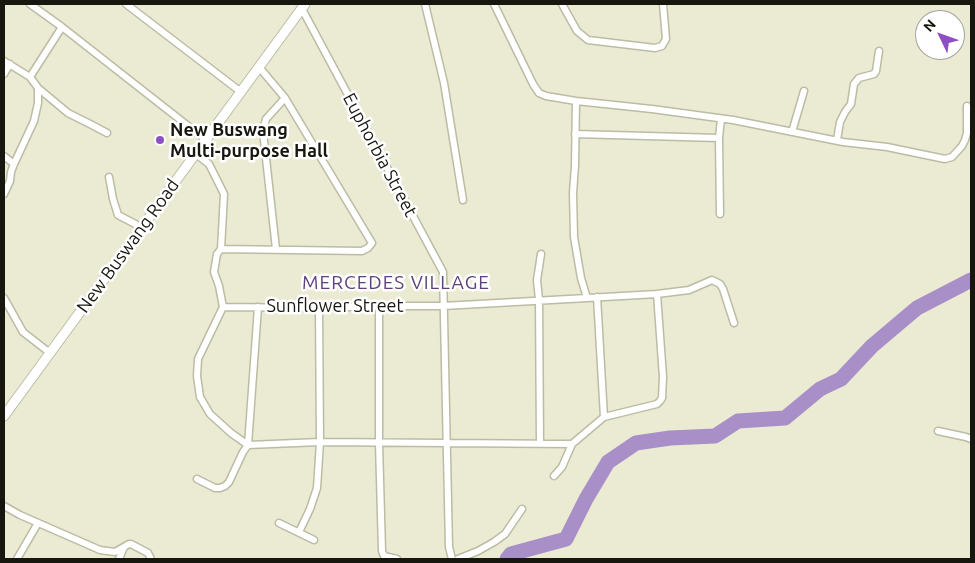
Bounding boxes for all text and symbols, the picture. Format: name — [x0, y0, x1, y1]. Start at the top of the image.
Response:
north arrow — [915, 10, 965, 60]
text: N — [920, 16, 939, 35]
street label: Euphorbia Street — [338, 89, 422, 221]
place label: New Buswang Multi-purpose Hall — [170, 119, 328, 162]
marker: New Buswang Multi-purpose Hall — [154, 134, 166, 146]
street label: New Buswang Road — [72, 175, 184, 317]
district label: MERCEDES VILLAGE — [300, 272, 492, 294]
street label: Sunflower Street — [266, 295, 404, 317]

